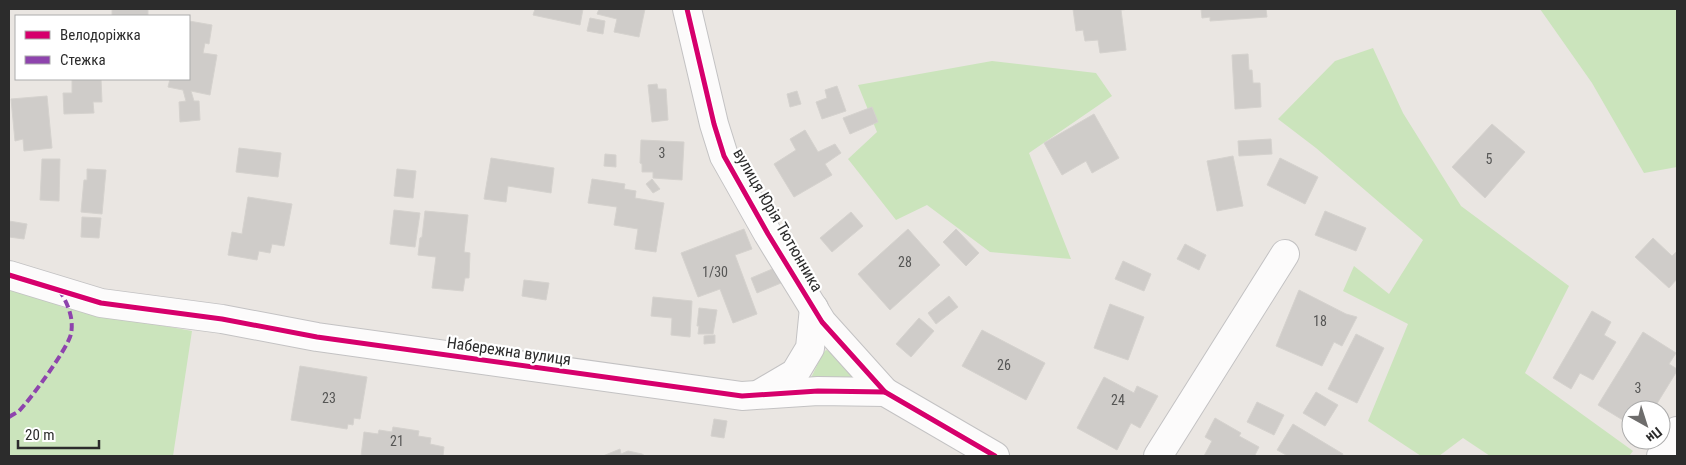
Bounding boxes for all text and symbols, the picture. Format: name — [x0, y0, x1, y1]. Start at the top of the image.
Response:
legend — [15, 15, 190, 80]
text: Велодоріжка — [60, 26, 141, 44]
text: Стежка — [60, 51, 106, 69]
house number: 3 — [659, 145, 665, 161]
street label: вулиця Юрія Тютюнника — [729, 145, 827, 295]
house number: 5 — [1486, 151, 1493, 167]
house number: 28 — [898, 254, 912, 270]
house number: 1/30 — [702, 264, 728, 280]
house number: 18 — [1313, 313, 1327, 329]
street label: Набережна вулиця — [446, 333, 572, 369]
house number: 26 — [997, 357, 1011, 373]
house number: 3 — [1635, 380, 1641, 396]
house number: 23 — [322, 390, 336, 406]
house number: 24 — [1111, 392, 1125, 408]
north arrow — [1621, 400, 1671, 450]
scale bar — [18, 418, 99, 450]
text: Пн — [1643, 424, 1665, 446]
text: 20 m — [25, 426, 55, 444]
house number: 21 — [390, 433, 404, 449]

